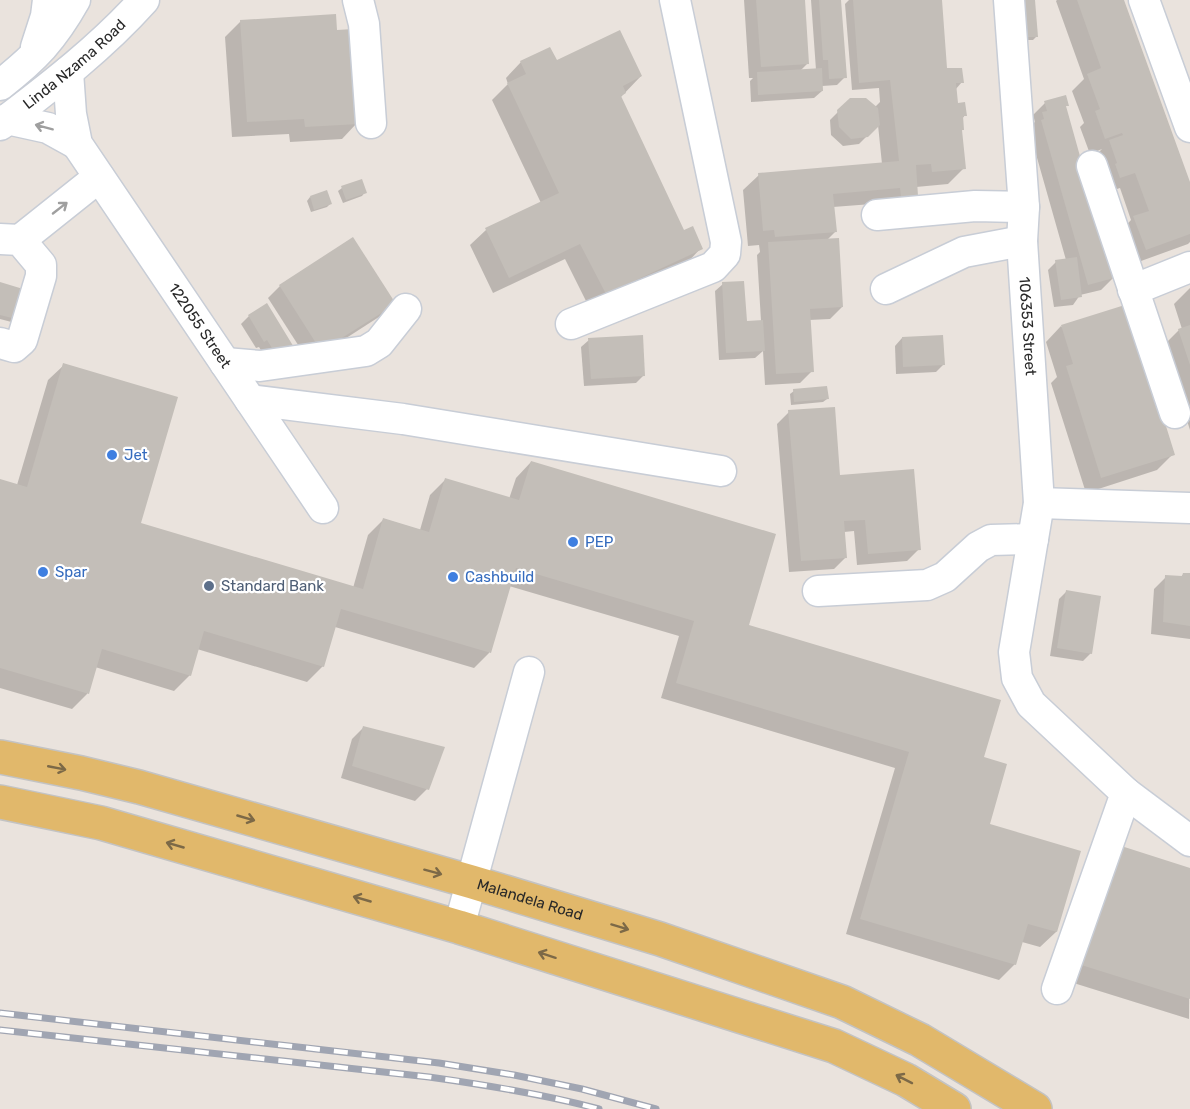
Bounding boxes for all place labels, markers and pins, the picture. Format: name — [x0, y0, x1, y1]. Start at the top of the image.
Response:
place label: Jet — [124, 446, 148, 464]
marker: Jet — [105, 448, 119, 462]
place label: PEP — [585, 533, 614, 551]
marker: PEP — [566, 535, 580, 549]
place label: Spar — [55, 563, 88, 581]
marker: Spar — [36, 565, 50, 579]
place label: Cashbuild — [465, 568, 534, 586]
marker: Cashbuild — [446, 570, 460, 584]
place label: Standard Bank — [221, 577, 324, 595]
marker: Standard Bank — [202, 579, 216, 593]

